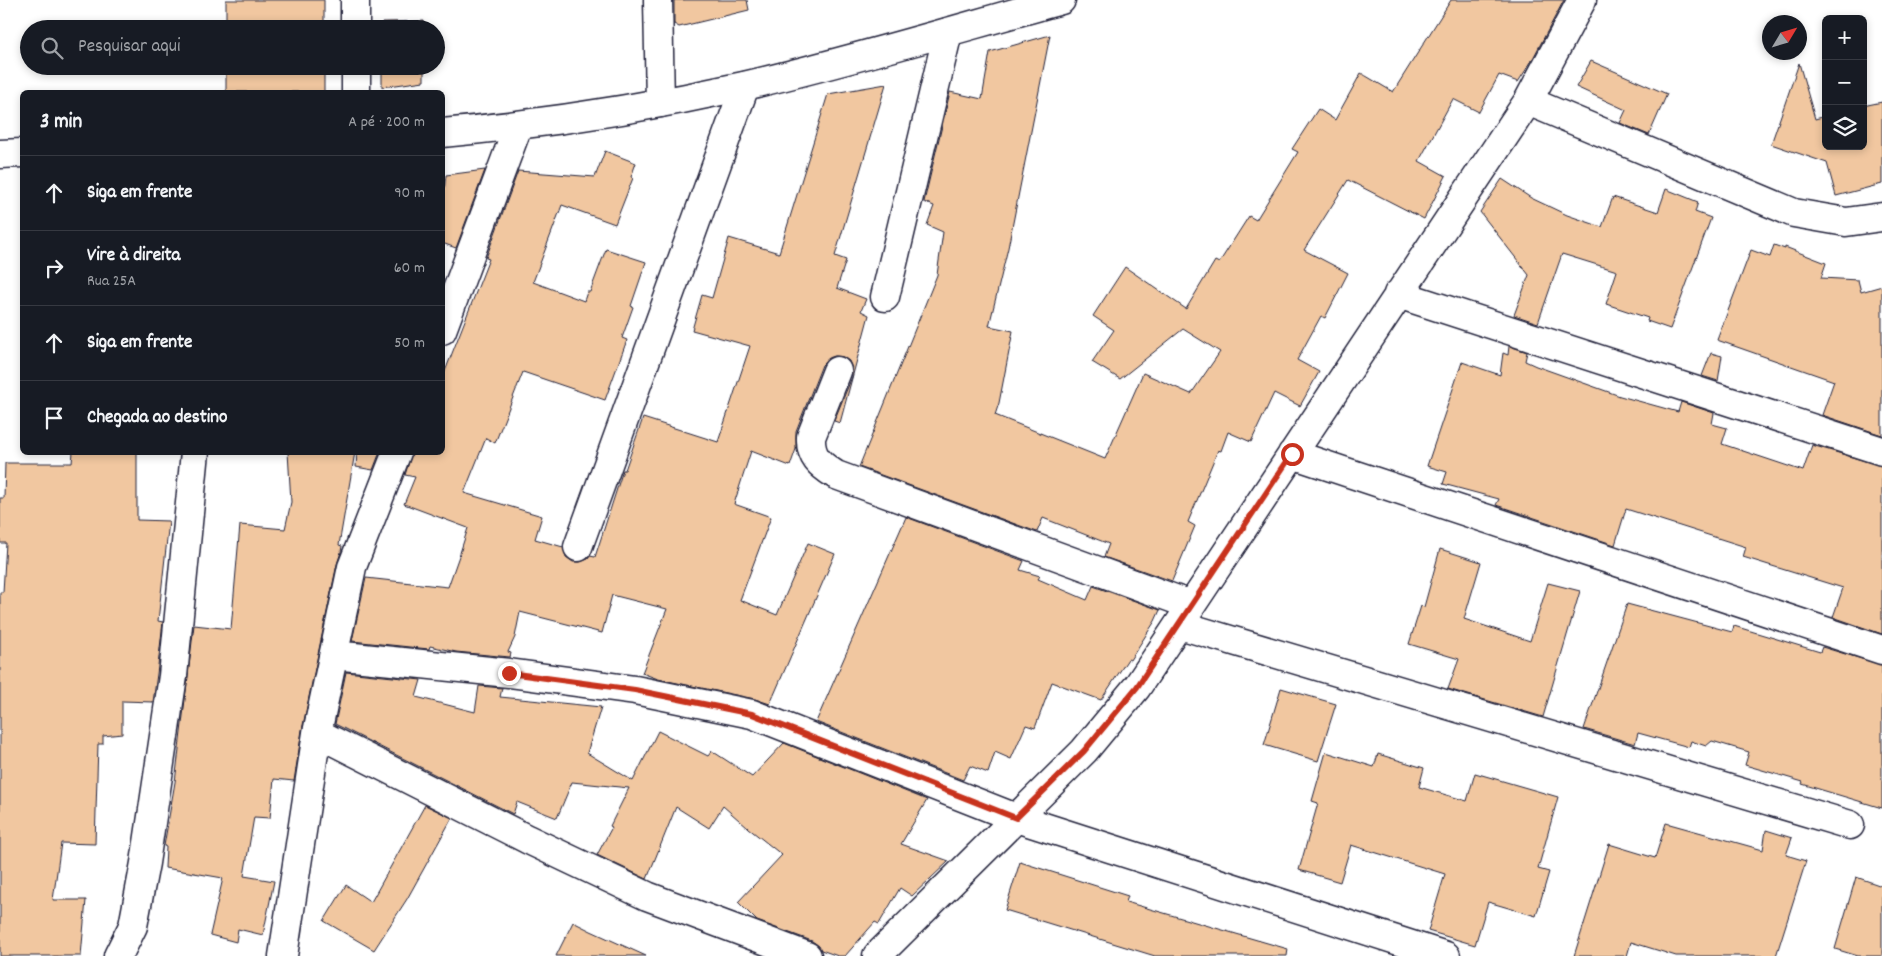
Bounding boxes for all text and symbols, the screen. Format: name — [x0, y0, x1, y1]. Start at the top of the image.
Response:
north arrow — [1762, 15, 1807, 60]
map controls — [1822, 15, 1867, 150]
button: + — [1822, 15, 1867, 60]
search box — [20, 20, 445, 75]
icon: search — [38, 34, 66, 62]
text: Pesquisar aqui — [78, 34, 180, 61]
button: − — [1822, 60, 1867, 105]
button: layers — [1822, 105, 1867, 150]
text: 3 min — [40, 108, 82, 138]
text: A pé · 200 m — [348, 111, 425, 134]
icon: ahead — [40, 179, 68, 207]
text: Siga em frente — [87, 180, 192, 207]
text: 90 m — [394, 182, 425, 205]
text: Vire à direita — [87, 243, 180, 270]
icon: right — [40, 254, 68, 282]
text: 60 m — [394, 257, 425, 280]
text: Rua 25A — [87, 270, 136, 293]
icon: ahead — [40, 329, 68, 357]
text: Siga em frente — [87, 330, 192, 357]
text: 50 m — [394, 332, 425, 355]
icon: arrive — [40, 404, 68, 432]
text: Chegada ao destino — [87, 405, 228, 432]
route start — [1281, 443, 1304, 466]
route end — [498, 662, 521, 685]

